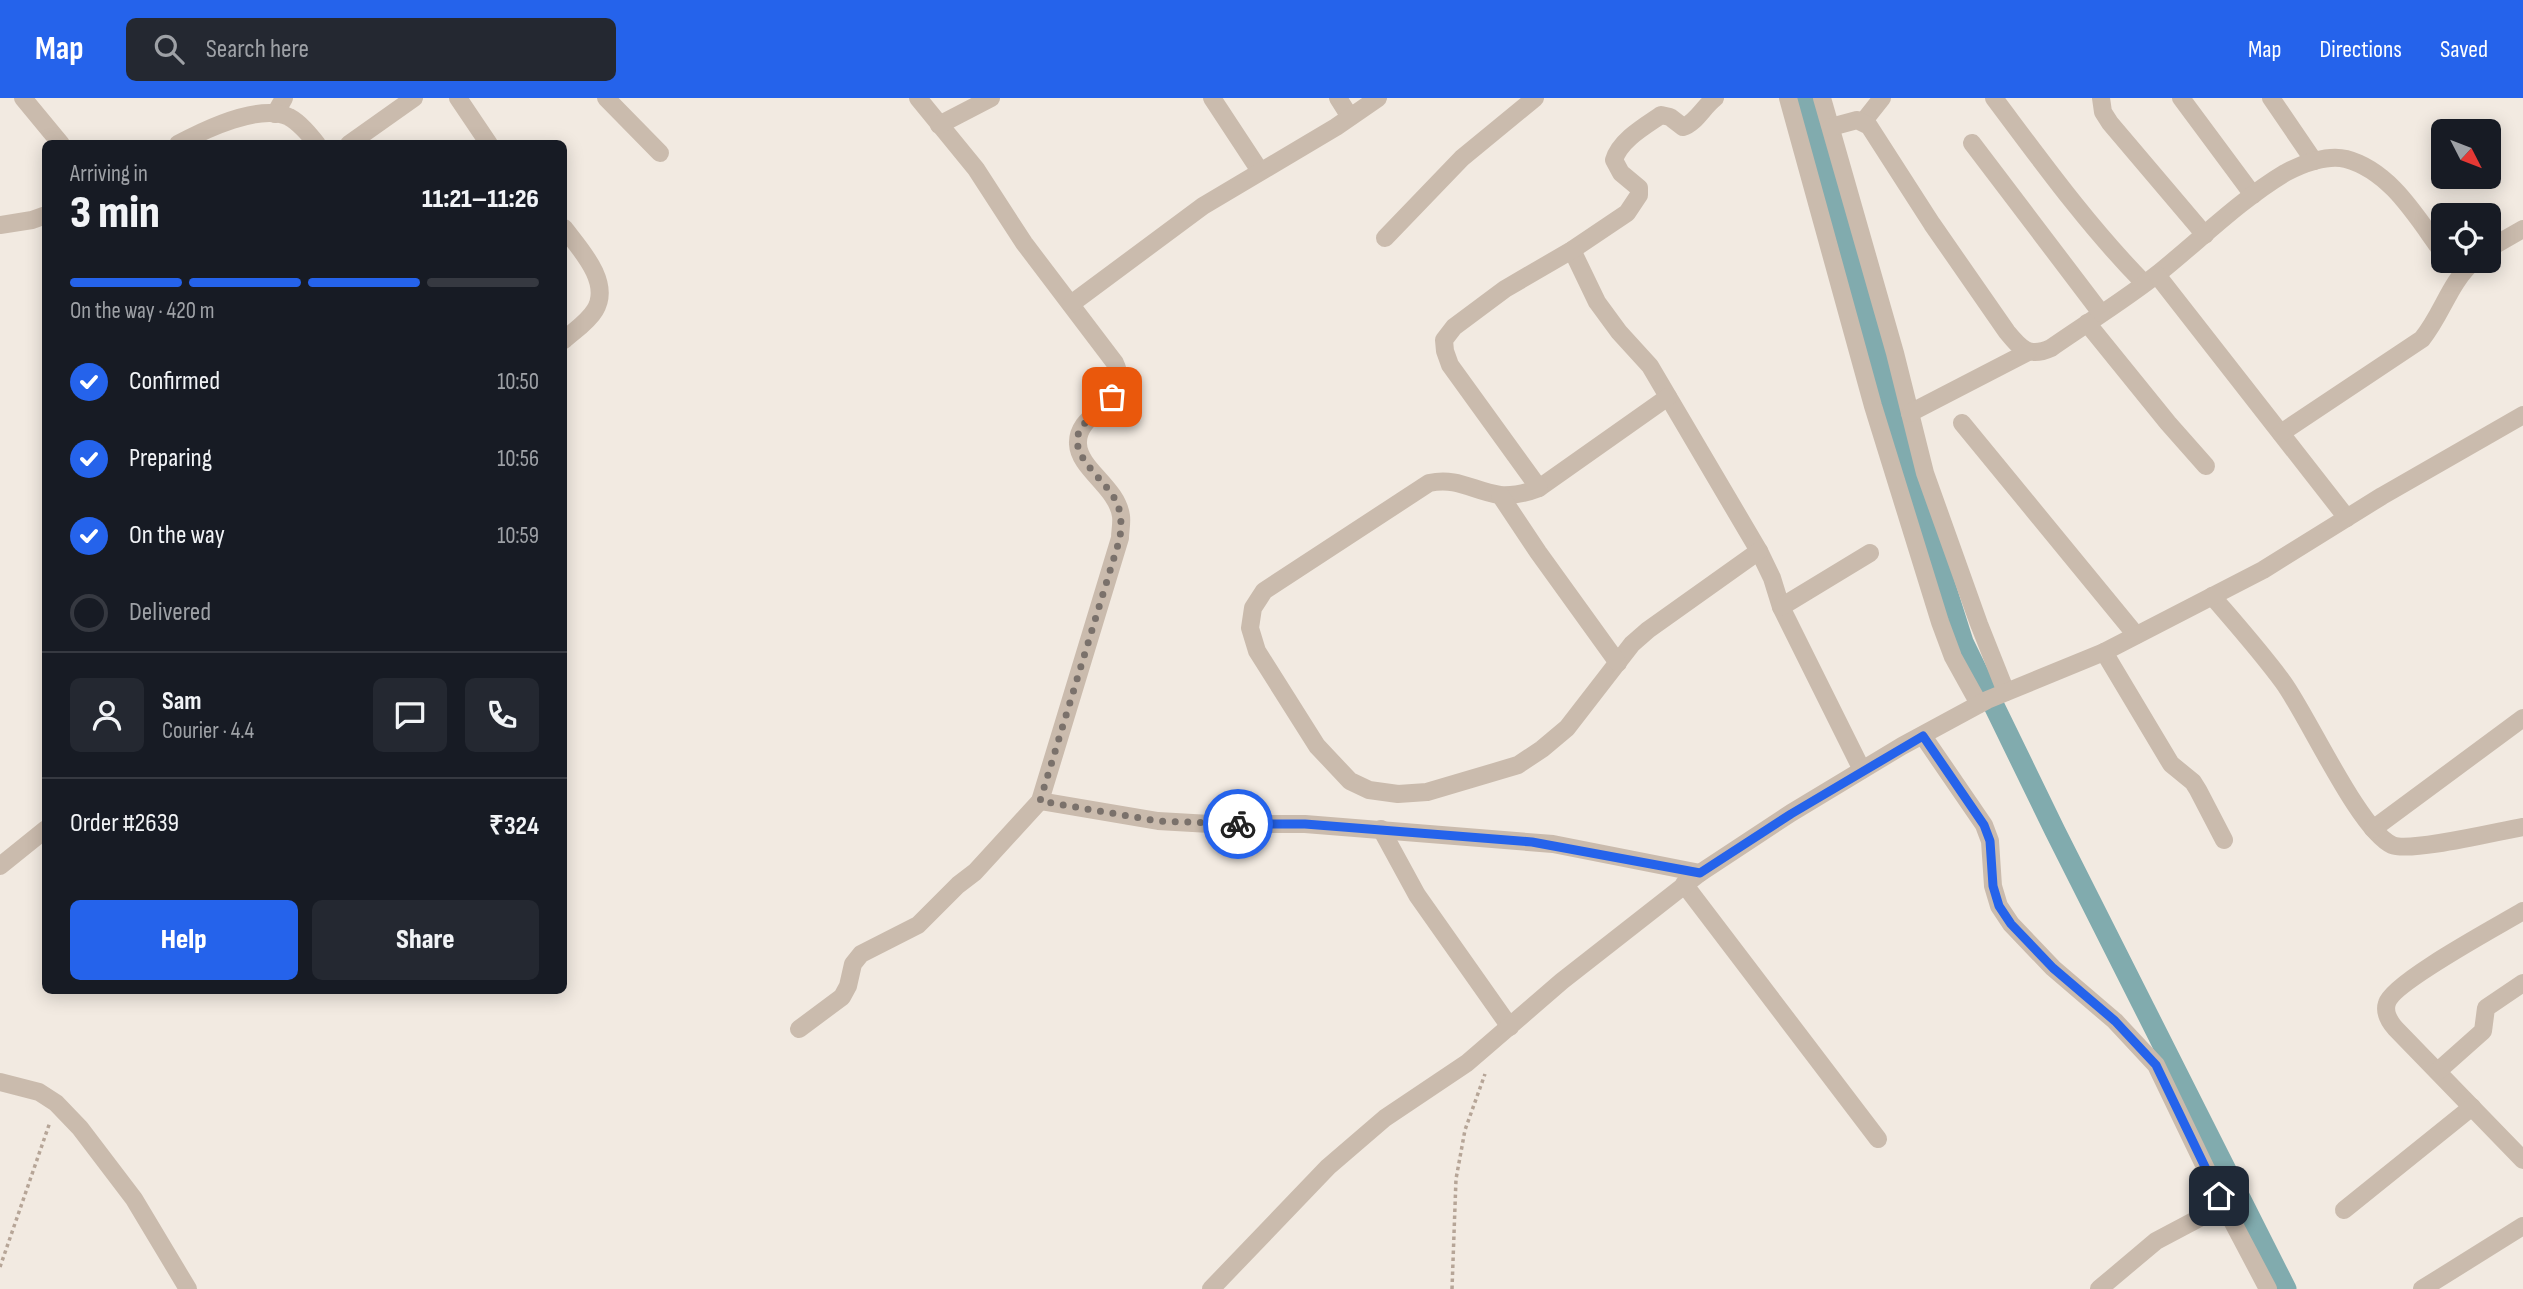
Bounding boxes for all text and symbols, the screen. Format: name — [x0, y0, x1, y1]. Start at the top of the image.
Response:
search box — [126, 18, 616, 81]
text: Map — [35, 29, 84, 69]
icon: search — [150, 30, 188, 68]
text: Search here — [206, 34, 309, 65]
text: Map — [2248, 35, 2281, 64]
text: Directions — [2319, 35, 2402, 64]
text: Saved — [2440, 35, 2488, 64]
north arrow — [2431, 119, 2501, 189]
map controls — [2431, 119, 2501, 273]
text: Arriving in — [70, 160, 148, 188]
text: 11:21–11:26 — [422, 184, 539, 215]
text: 3 min — [70, 186, 160, 241]
button: locate — [2431, 203, 2501, 273]
text: On the way · 420 m — [70, 297, 214, 325]
icon: check — [70, 363, 108, 401]
text: Confirmed — [129, 366, 220, 397]
pin — [1082, 367, 1142, 427]
text: 10:50 — [497, 368, 539, 396]
icon: bag — [1093, 378, 1131, 416]
icon: check — [70, 440, 108, 478]
text: Preparing — [129, 443, 212, 474]
text: 10:56 — [497, 445, 539, 473]
icon: check — [70, 517, 108, 555]
text: On the way — [129, 520, 225, 551]
text: 10:59 — [497, 522, 539, 550]
text: Delivered — [129, 597, 211, 628]
button: person — [70, 678, 144, 752]
button: chat — [373, 678, 447, 752]
button: phone — [465, 678, 539, 752]
text: Sam — [162, 686, 202, 717]
text: Courier · 4.4 — [162, 717, 254, 745]
courier — [1203, 789, 1273, 859]
icon: bike — [1219, 805, 1257, 843]
text: Order #2639 — [70, 808, 179, 839]
text: ₹324 — [489, 811, 539, 842]
button: Help — [70, 900, 298, 980]
button: Share — [312, 900, 539, 980]
pin — [2189, 1166, 2249, 1226]
icon: home — [2200, 1177, 2238, 1215]

